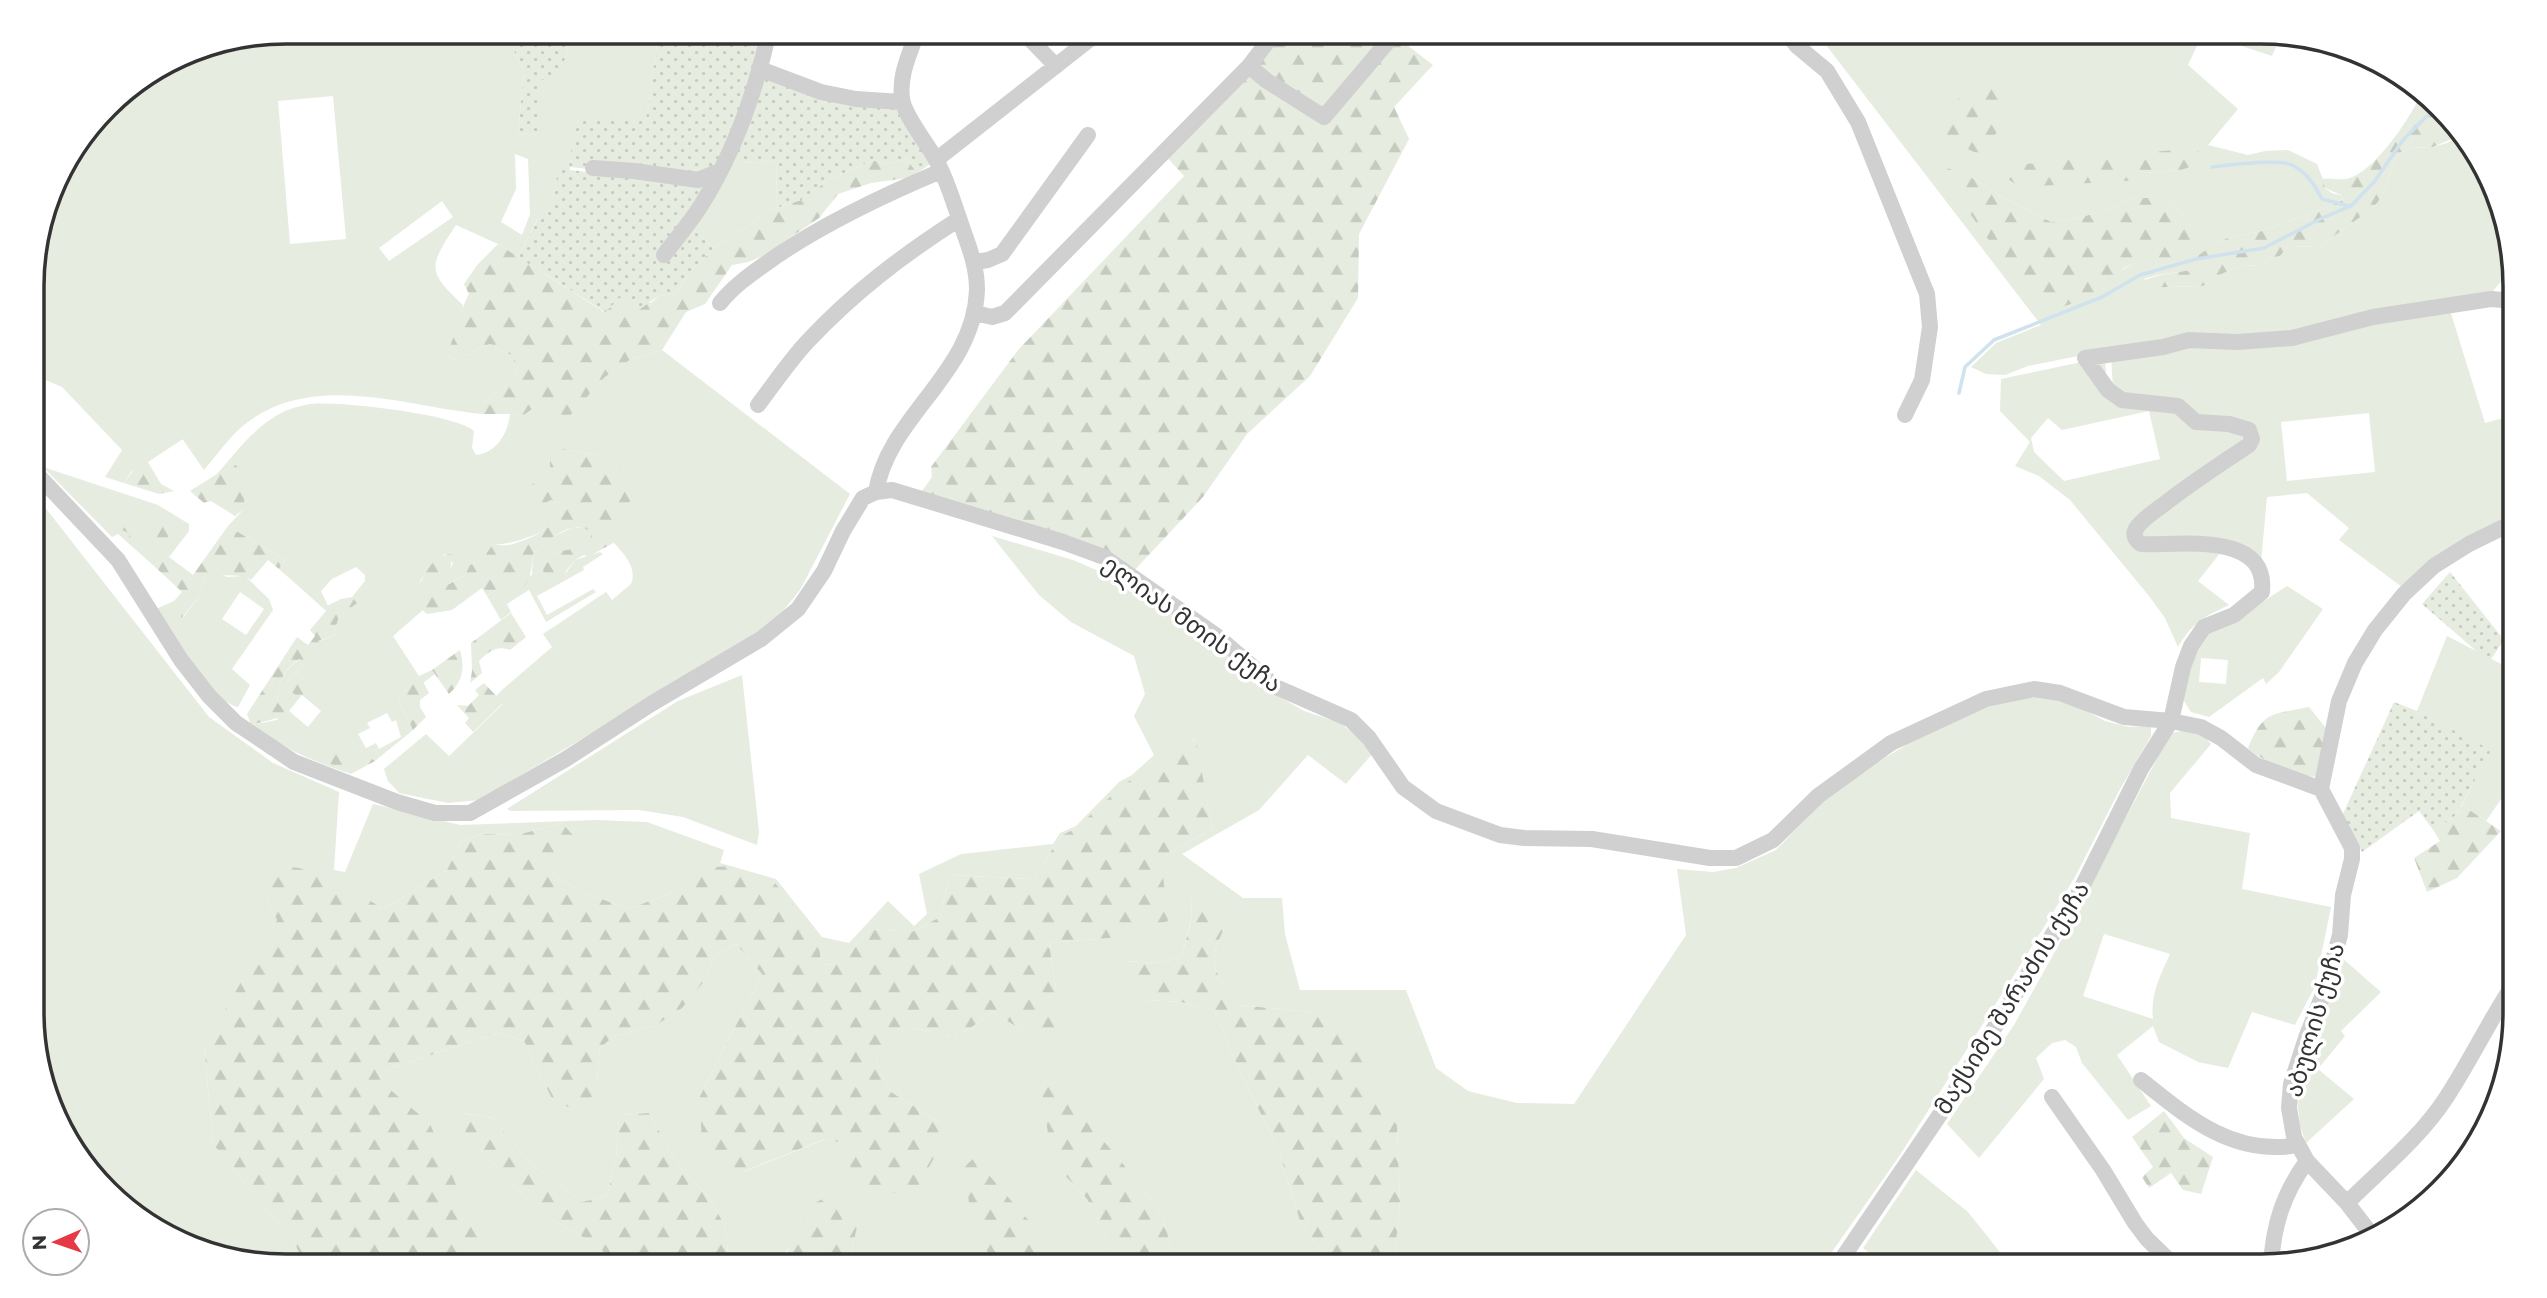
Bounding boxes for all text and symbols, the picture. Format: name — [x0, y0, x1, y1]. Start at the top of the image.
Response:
street label: ელიას მთის ქუჩა — [1097, 549, 1288, 698]
street label: მაქსიმე შარაძის ქუჩა — [1928, 876, 2095, 1120]
street label: აბულის ქუჩა — [2279, 940, 2350, 1100]
north arrow — [21, 1207, 91, 1277]
text: N — [28, 1234, 51, 1251]

